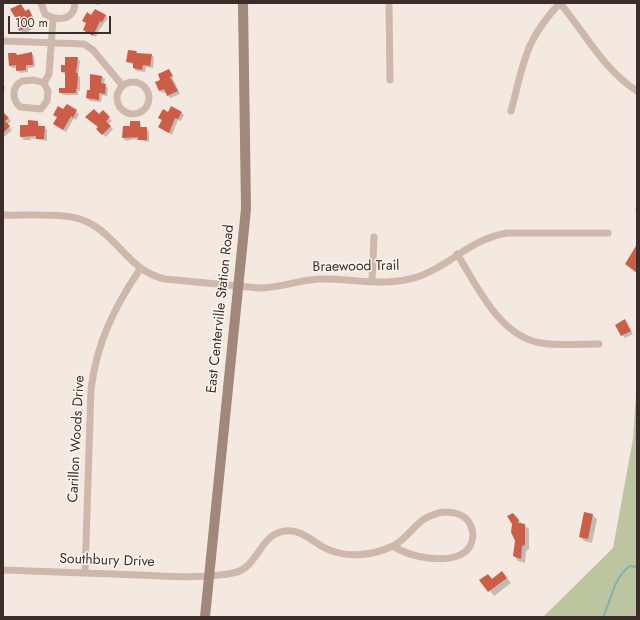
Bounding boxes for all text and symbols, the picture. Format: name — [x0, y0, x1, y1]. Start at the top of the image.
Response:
scale bar — [10, 8, 113, 34]
text: 100 m — [15, 14, 48, 32]
street label: East Centerville Station Road — [204, 224, 238, 394]
street label: Braewood Trail — [312, 258, 400, 276]
street label: Carillon Woods Drive — [65, 375, 89, 503]
street label: Southbury Drive — [59, 551, 155, 571]

